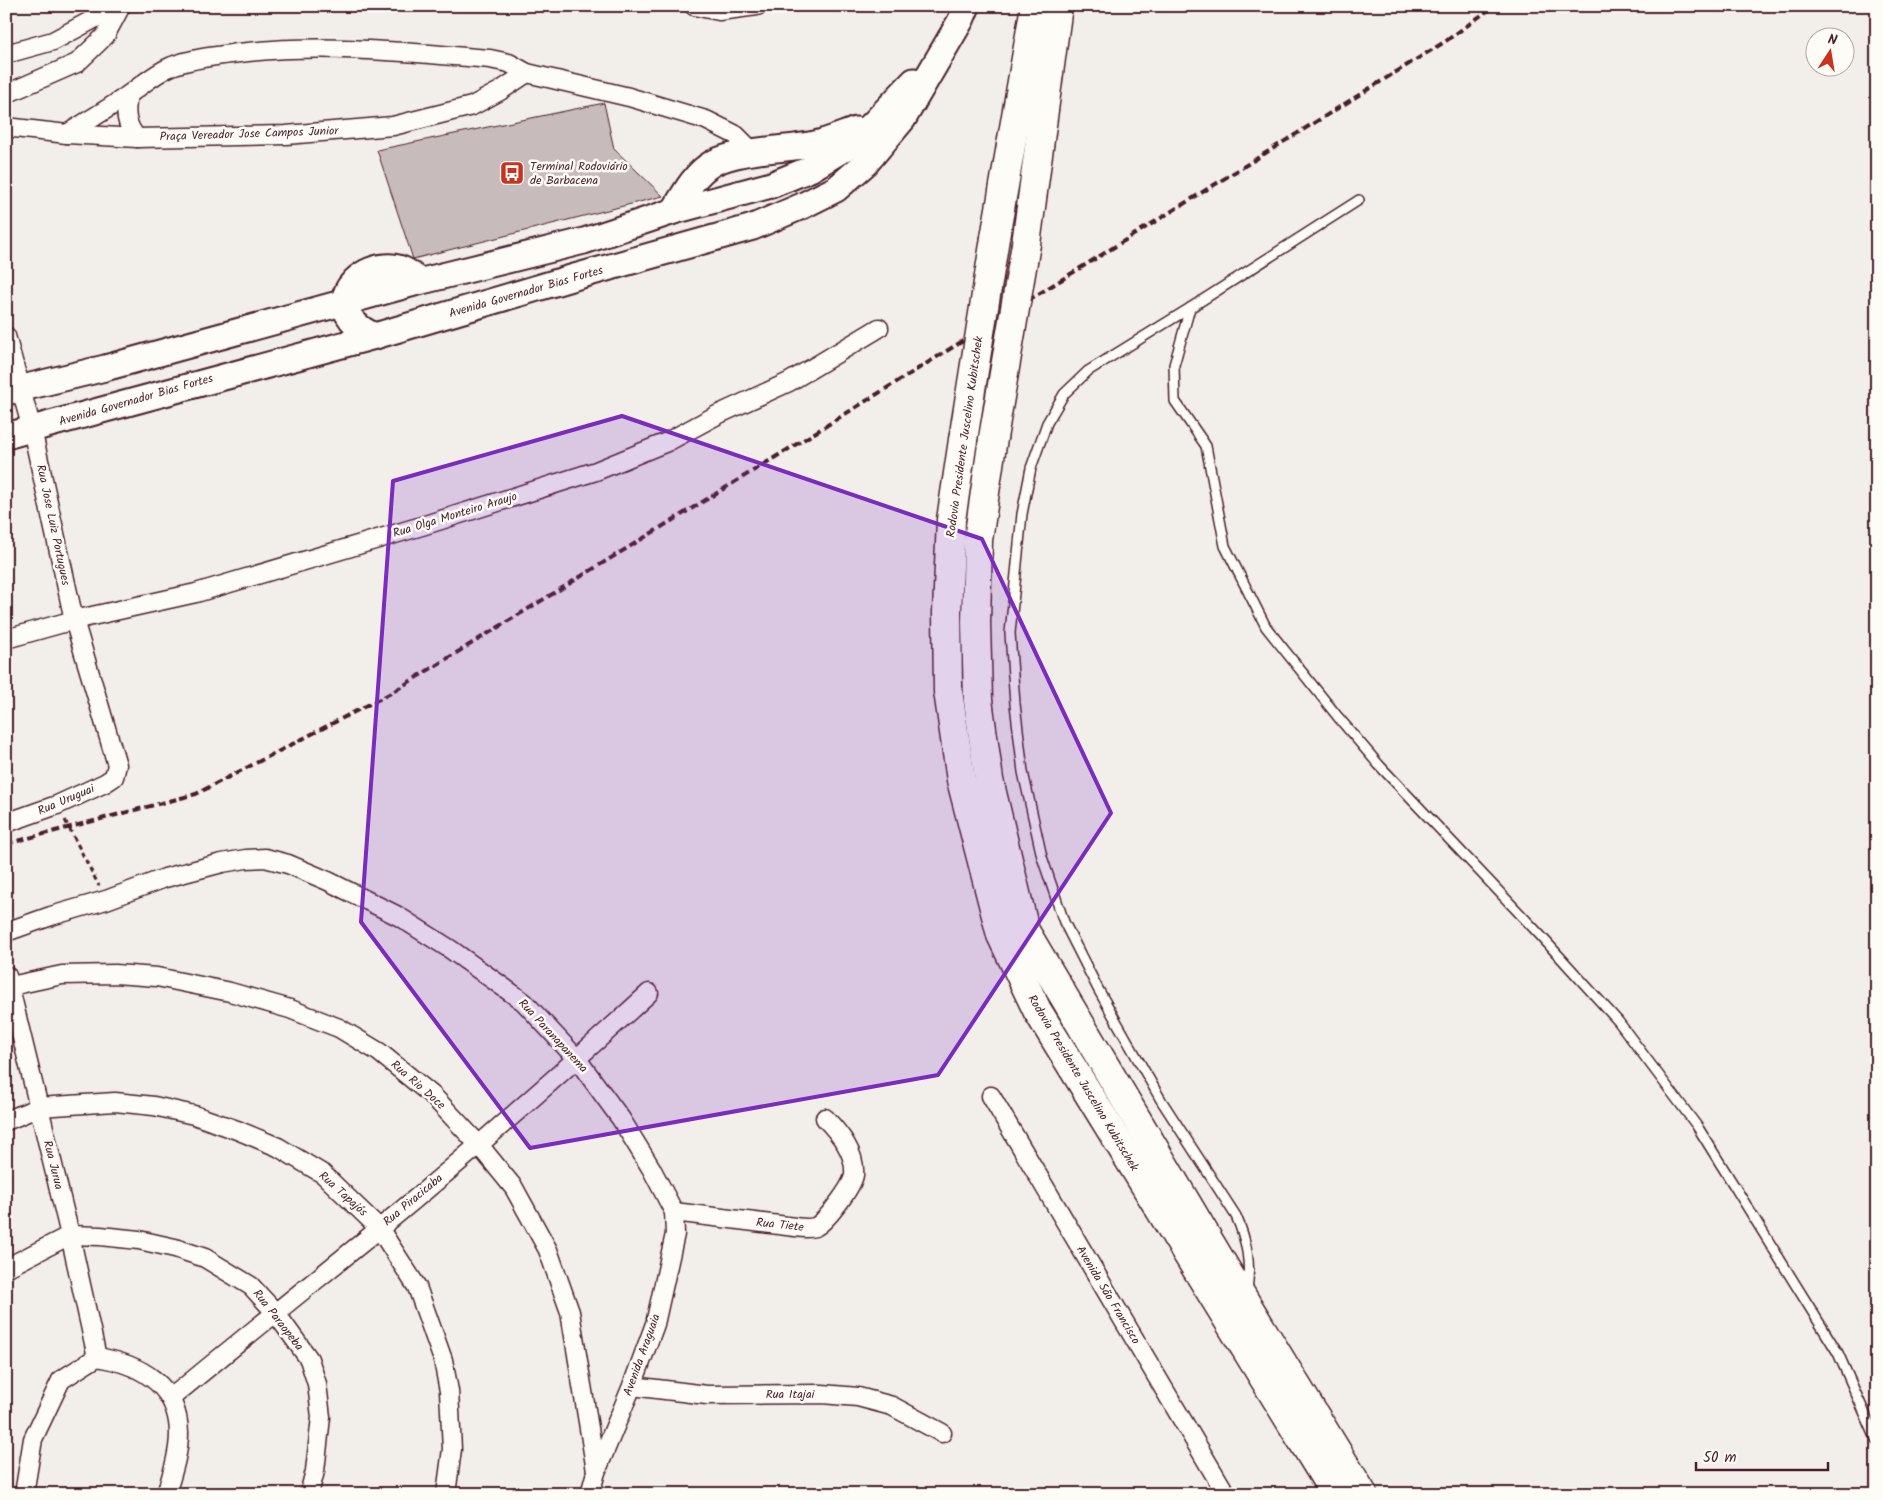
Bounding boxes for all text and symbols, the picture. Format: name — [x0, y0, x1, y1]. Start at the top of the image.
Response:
north arrow — [1806, 28, 1856, 78]
text: N — [1826, 29, 1839, 52]
street label: Praça Vereador Jose Campos Junior — [159, 121, 340, 147]
place label: Terminal Rodoviário de Barbacena — [530, 157, 628, 190]
bus stop icon: Terminal Rodoviário de Barbacena — [499, 160, 525, 186]
street label: Avenida Governador Bias Fortes — [447, 261, 605, 323]
street label: Rodovia Presidente Juscelino Kubitschek — [941, 335, 989, 539]
street label: Avenida Governador Bias Fortes — [57, 369, 215, 431]
street label: Rua Jose Luiz Portugues — [31, 463, 75, 587]
street label: Rua Olga Monteiro Araujo — [390, 487, 520, 543]
street label: Rua Uruguai — [35, 779, 98, 820]
street label: Rodovia Presidente Juscelino Kubitschek — [1023, 991, 1144, 1175]
street label: Rua Paranapanema — [514, 995, 593, 1078]
street label: Rua Rio Doce — [386, 1056, 450, 1115]
street label: Rua Jurua — [38, 1138, 68, 1192]
street label: Rua Tapajós — [314, 1167, 372, 1221]
street label: Rua Piracicaba — [379, 1169, 447, 1231]
street label: Rua Tiete — [755, 1213, 805, 1237]
street label: Avenida São Francisco — [1071, 1242, 1145, 1348]
street label: Rua Paraopeba — [248, 1285, 308, 1355]
street label: Avenida Araguaia — [618, 1311, 666, 1399]
street label: Rua Itajai — [766, 1385, 816, 1404]
scale bar — [1696, 1440, 1828, 1472]
text: 50 m — [1703, 1446, 1737, 1470]

